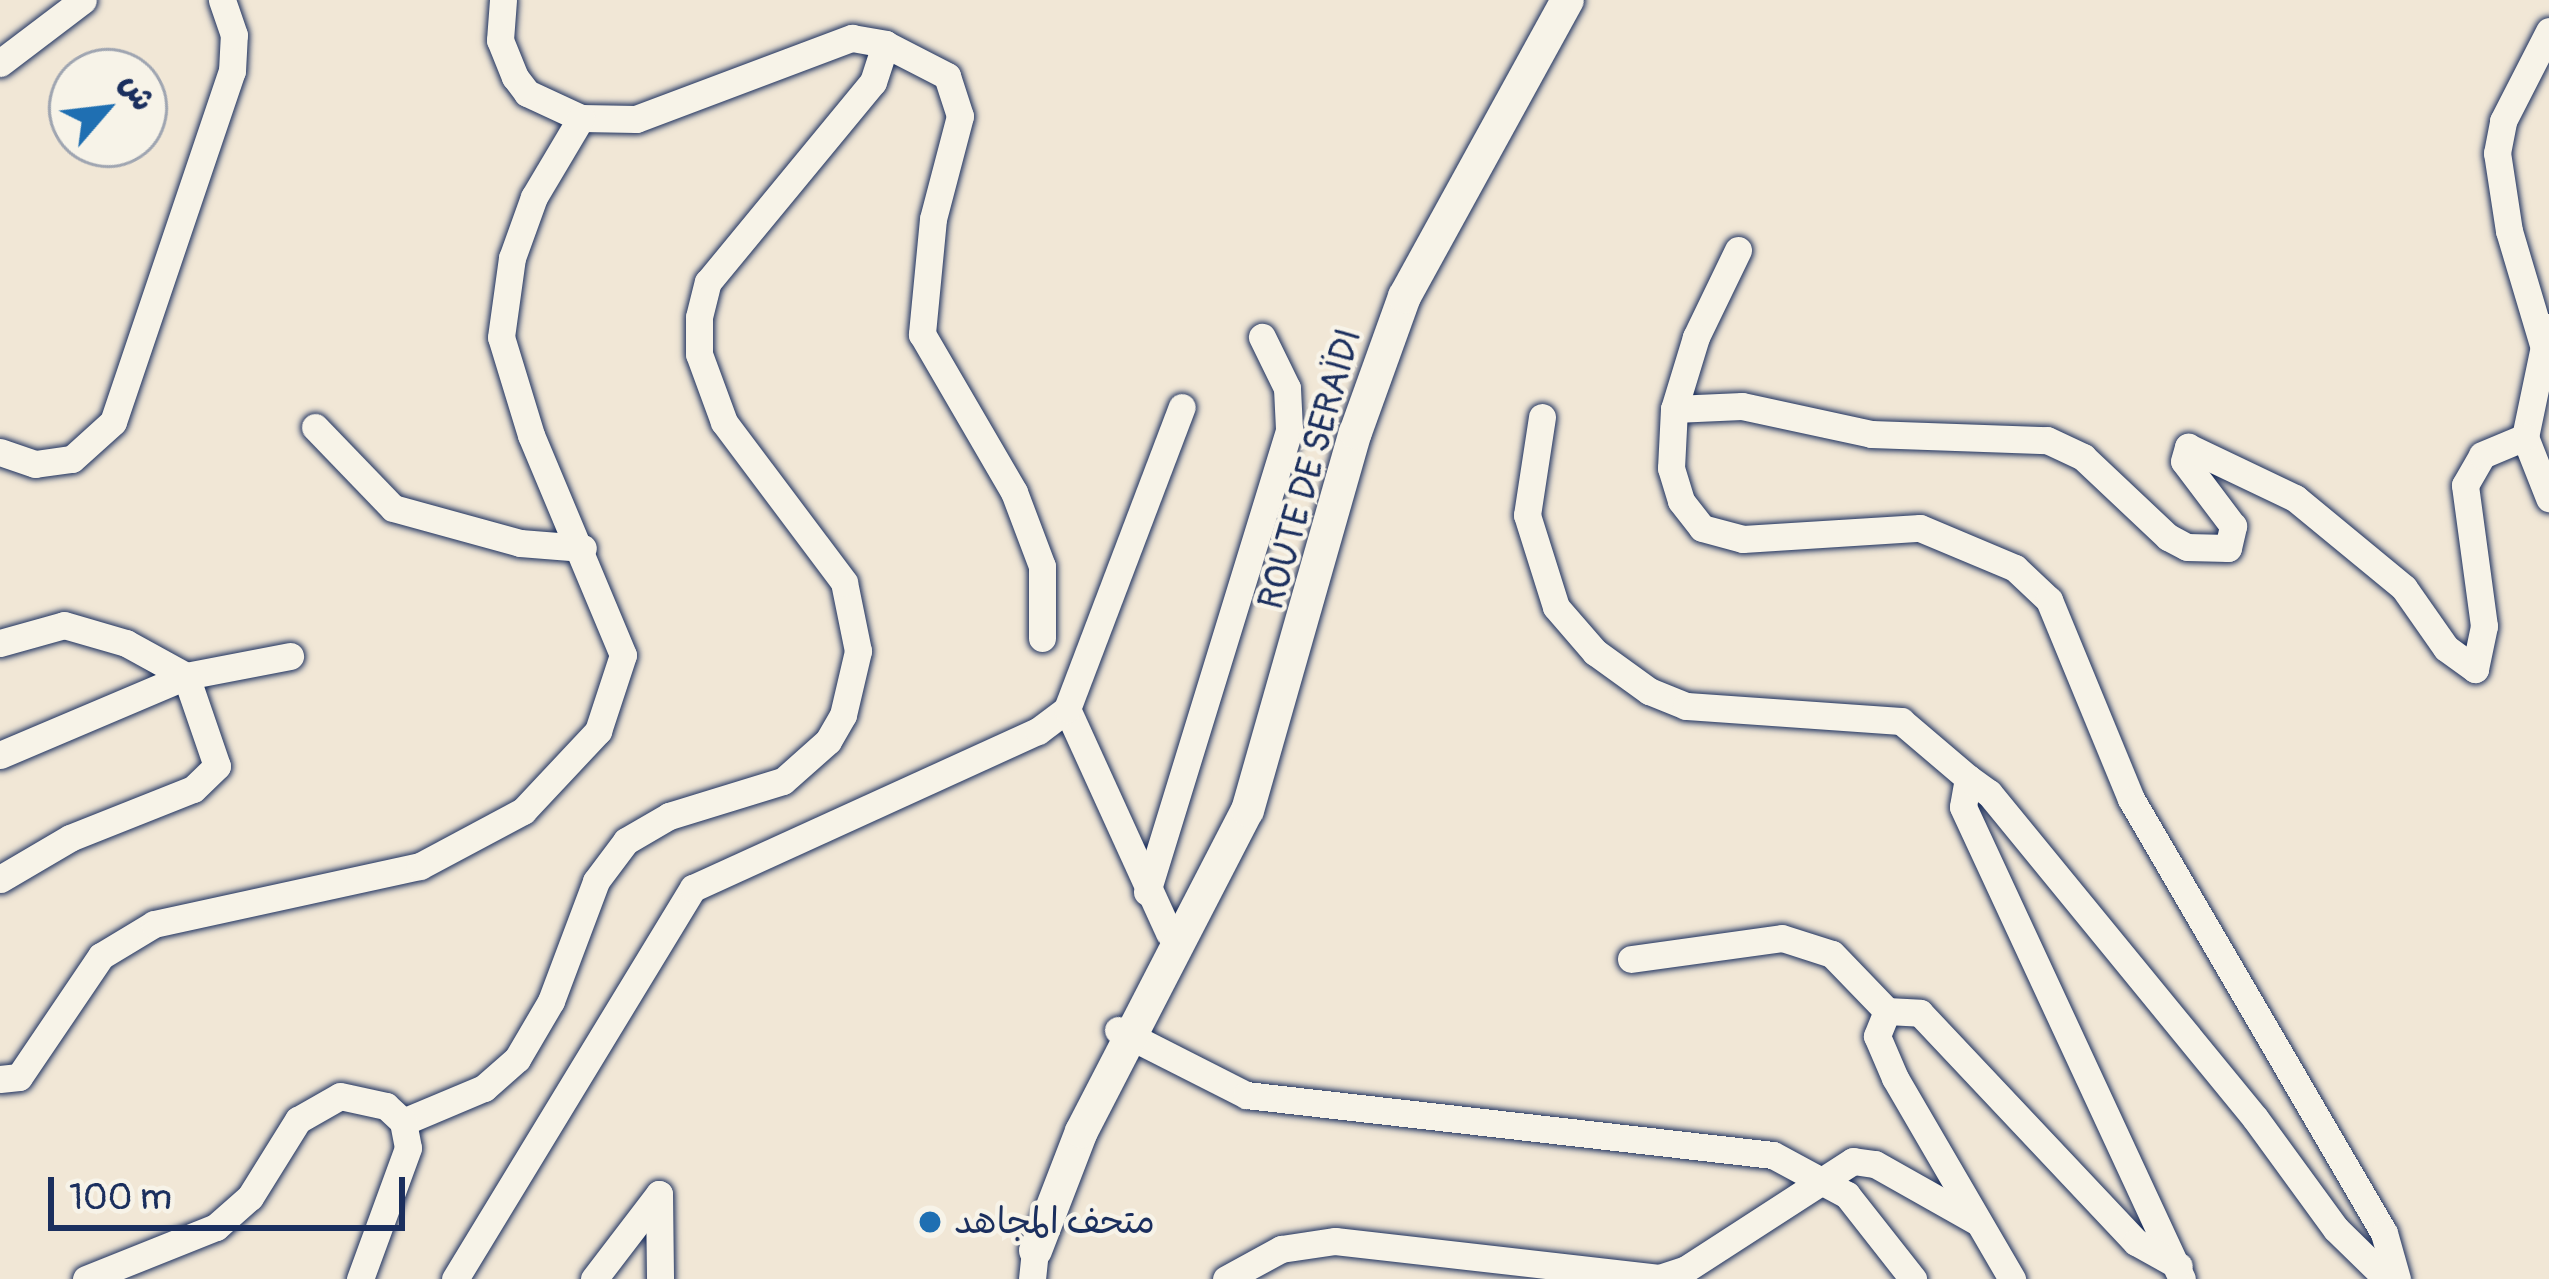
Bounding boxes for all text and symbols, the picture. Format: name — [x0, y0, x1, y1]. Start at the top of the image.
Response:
north arrow — [48, 48, 168, 168]
text: ش — [111, 67, 164, 118]
street label: ROUTE DE SERAÏDI — [1249, 324, 1371, 614]
scale bar — [54, 1153, 411, 1227]
text: 100 m — [69, 1175, 172, 1220]
place label: متحف المجاهد — [954, 1200, 1155, 1244]
marker: متحف المجاهد — [917, 1209, 943, 1235]

